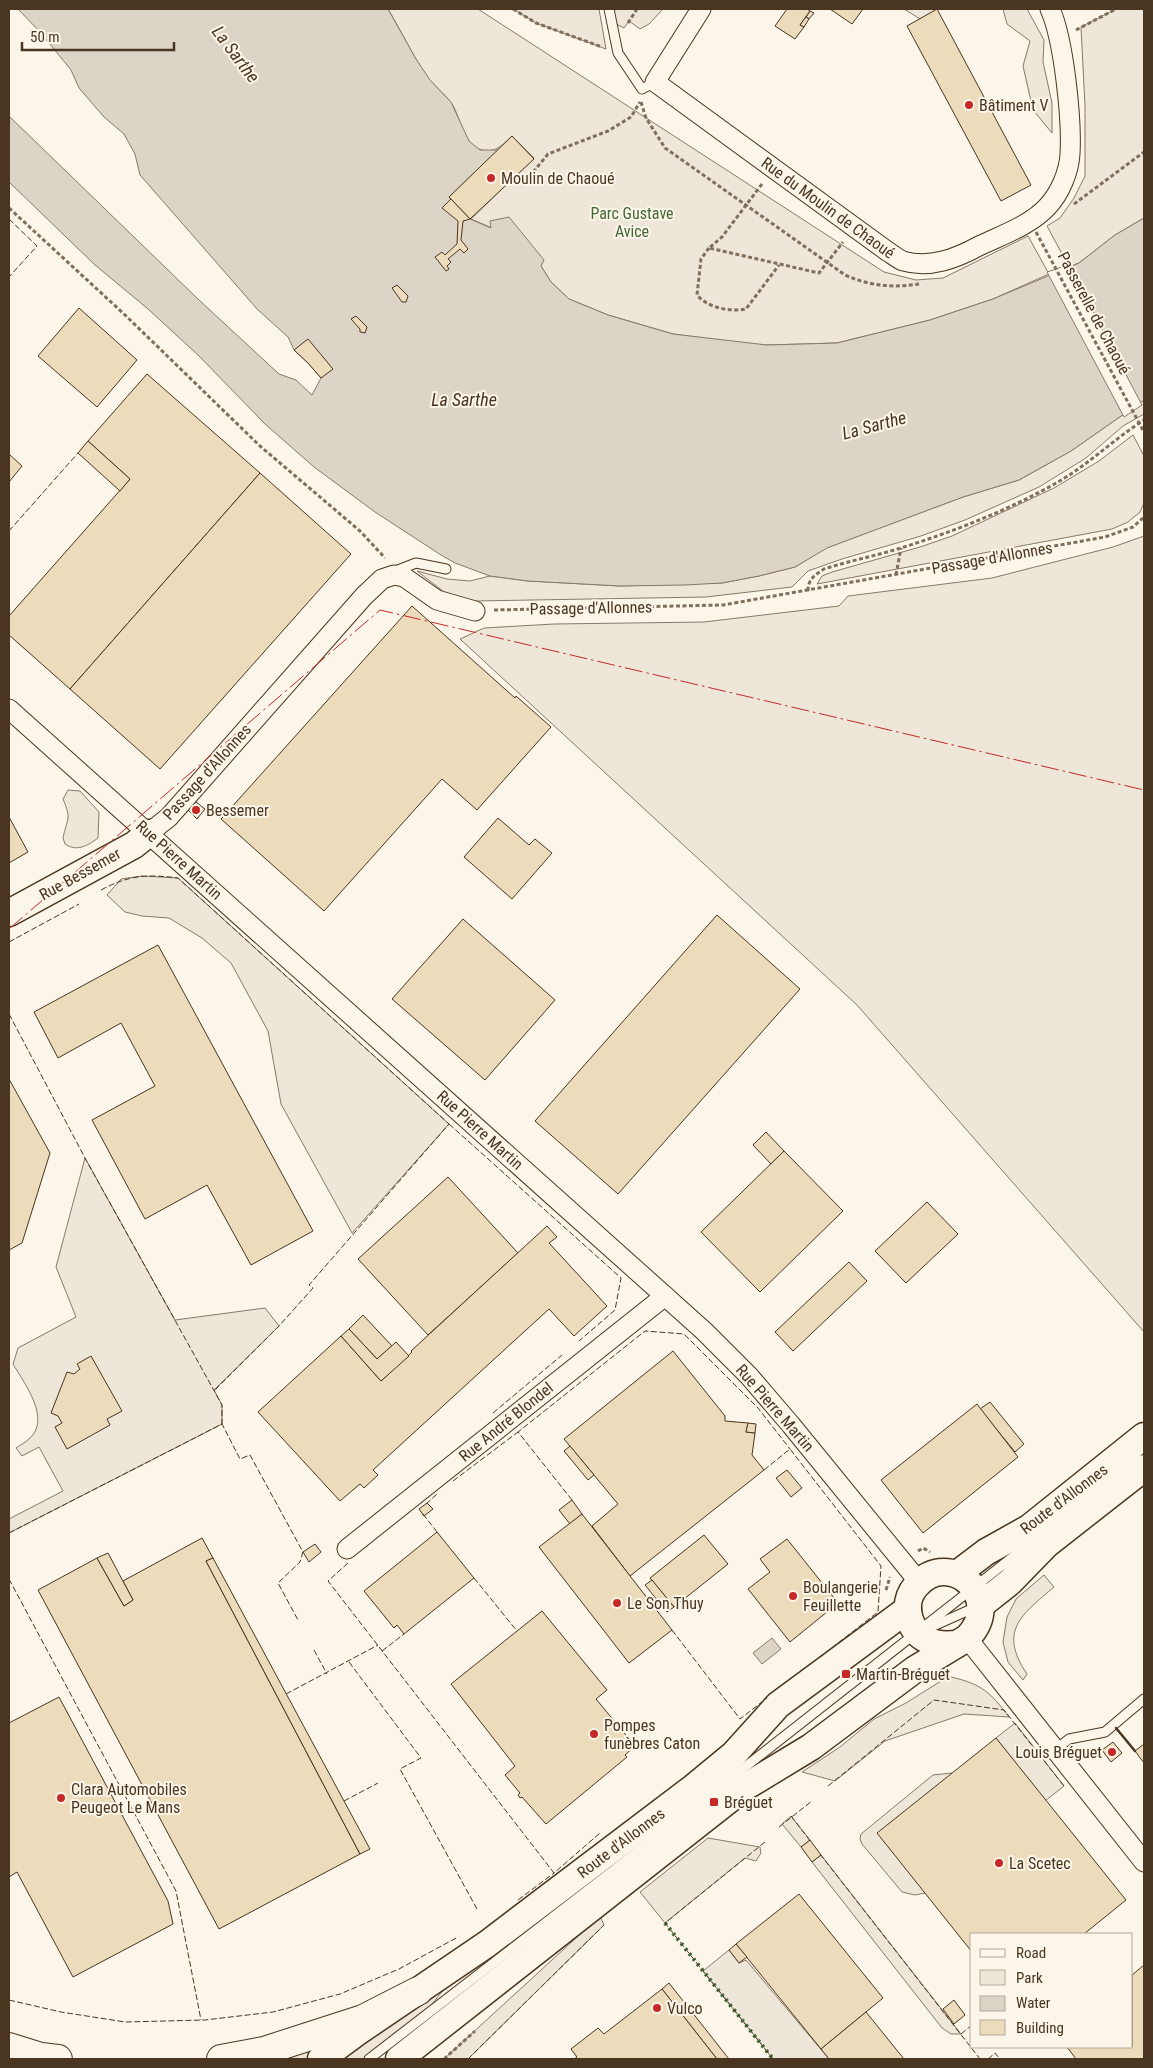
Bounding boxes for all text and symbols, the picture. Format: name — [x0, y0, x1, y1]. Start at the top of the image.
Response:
scale bar — [22, 20, 175, 52]
water label: La Sarthe — [208, 21, 264, 87]
text: 50 m — [30, 28, 60, 46]
place label: Bâtiment V — [979, 96, 1049, 115]
marker: Bâtiment V — [963, 99, 975, 111]
street label: Rue du Moulin de Chaoué — [758, 153, 898, 263]
place label: Moulin de Chaoué — [501, 169, 614, 188]
marker: Moulin de Chaoué — [485, 172, 497, 184]
park label: Parc Gustave Avice — [590, 204, 674, 241]
street label: Passerelle de Chaoué — [1054, 248, 1134, 378]
water label: La Sarthe — [431, 389, 497, 410]
water label: La Sarthe — [840, 406, 908, 444]
street label: Passage d'Allonnes — [930, 538, 1054, 578]
street label: Passage d'Allonnes — [530, 597, 652, 619]
street label: Passage d'Allonnes — [159, 720, 255, 824]
place label: Bessemer — [206, 801, 269, 820]
marker: Bessemer — [190, 804, 202, 816]
street label: Rue Pierre Martin — [132, 816, 226, 904]
street label: Rue Bessemer — [36, 844, 124, 904]
street label: Rue Pierre Martin — [433, 1086, 527, 1174]
street label: Rue Pierre Martin — [732, 1360, 818, 1456]
street label: Rue André Blondel — [455, 1378, 557, 1466]
street label: Route d'Allonnes — [1016, 1460, 1112, 1538]
place label: Boulangerie Feuillette — [803, 1578, 878, 1615]
marker: Boulangerie Feuillette — [787, 1590, 799, 1602]
place label: Le Son Thuy — [627, 1594, 704, 1613]
marker: Le Son Thuy — [611, 1597, 623, 1609]
place label: Martin-Bréguet — [856, 1665, 950, 1684]
marker: Martin-Bréguet — [840, 1668, 852, 1680]
place label: Pompes funèbres Caton — [604, 1716, 700, 1753]
marker: Pompes funèbres Caton — [588, 1728, 600, 1740]
place label: Louis Bréguet — [1015, 1743, 1102, 1762]
marker: Louis Bréguet — [1106, 1746, 1118, 1758]
place label: Clara Automobiles Peugeot Le Mans — [71, 1780, 187, 1817]
marker: Clara Automobiles Peugeot Le Mans — [55, 1792, 67, 1804]
place label: Bréguet — [724, 1793, 773, 1812]
marker: Bréguet — [708, 1796, 720, 1808]
street label: Route d'Allonnes — [573, 1804, 669, 1882]
place label: La Scetec — [1009, 1854, 1071, 1873]
marker: La Scetec — [993, 1857, 1005, 1869]
legend — [970, 1933, 1133, 2048]
text: Road — [1016, 1944, 1046, 1962]
text: Park — [1016, 1969, 1043, 1987]
text: Water — [1016, 1994, 1051, 2012]
place label: Vulco — [667, 1999, 703, 2018]
marker: Vulco — [651, 2002, 663, 2014]
text: Building — [1016, 2019, 1064, 2037]

